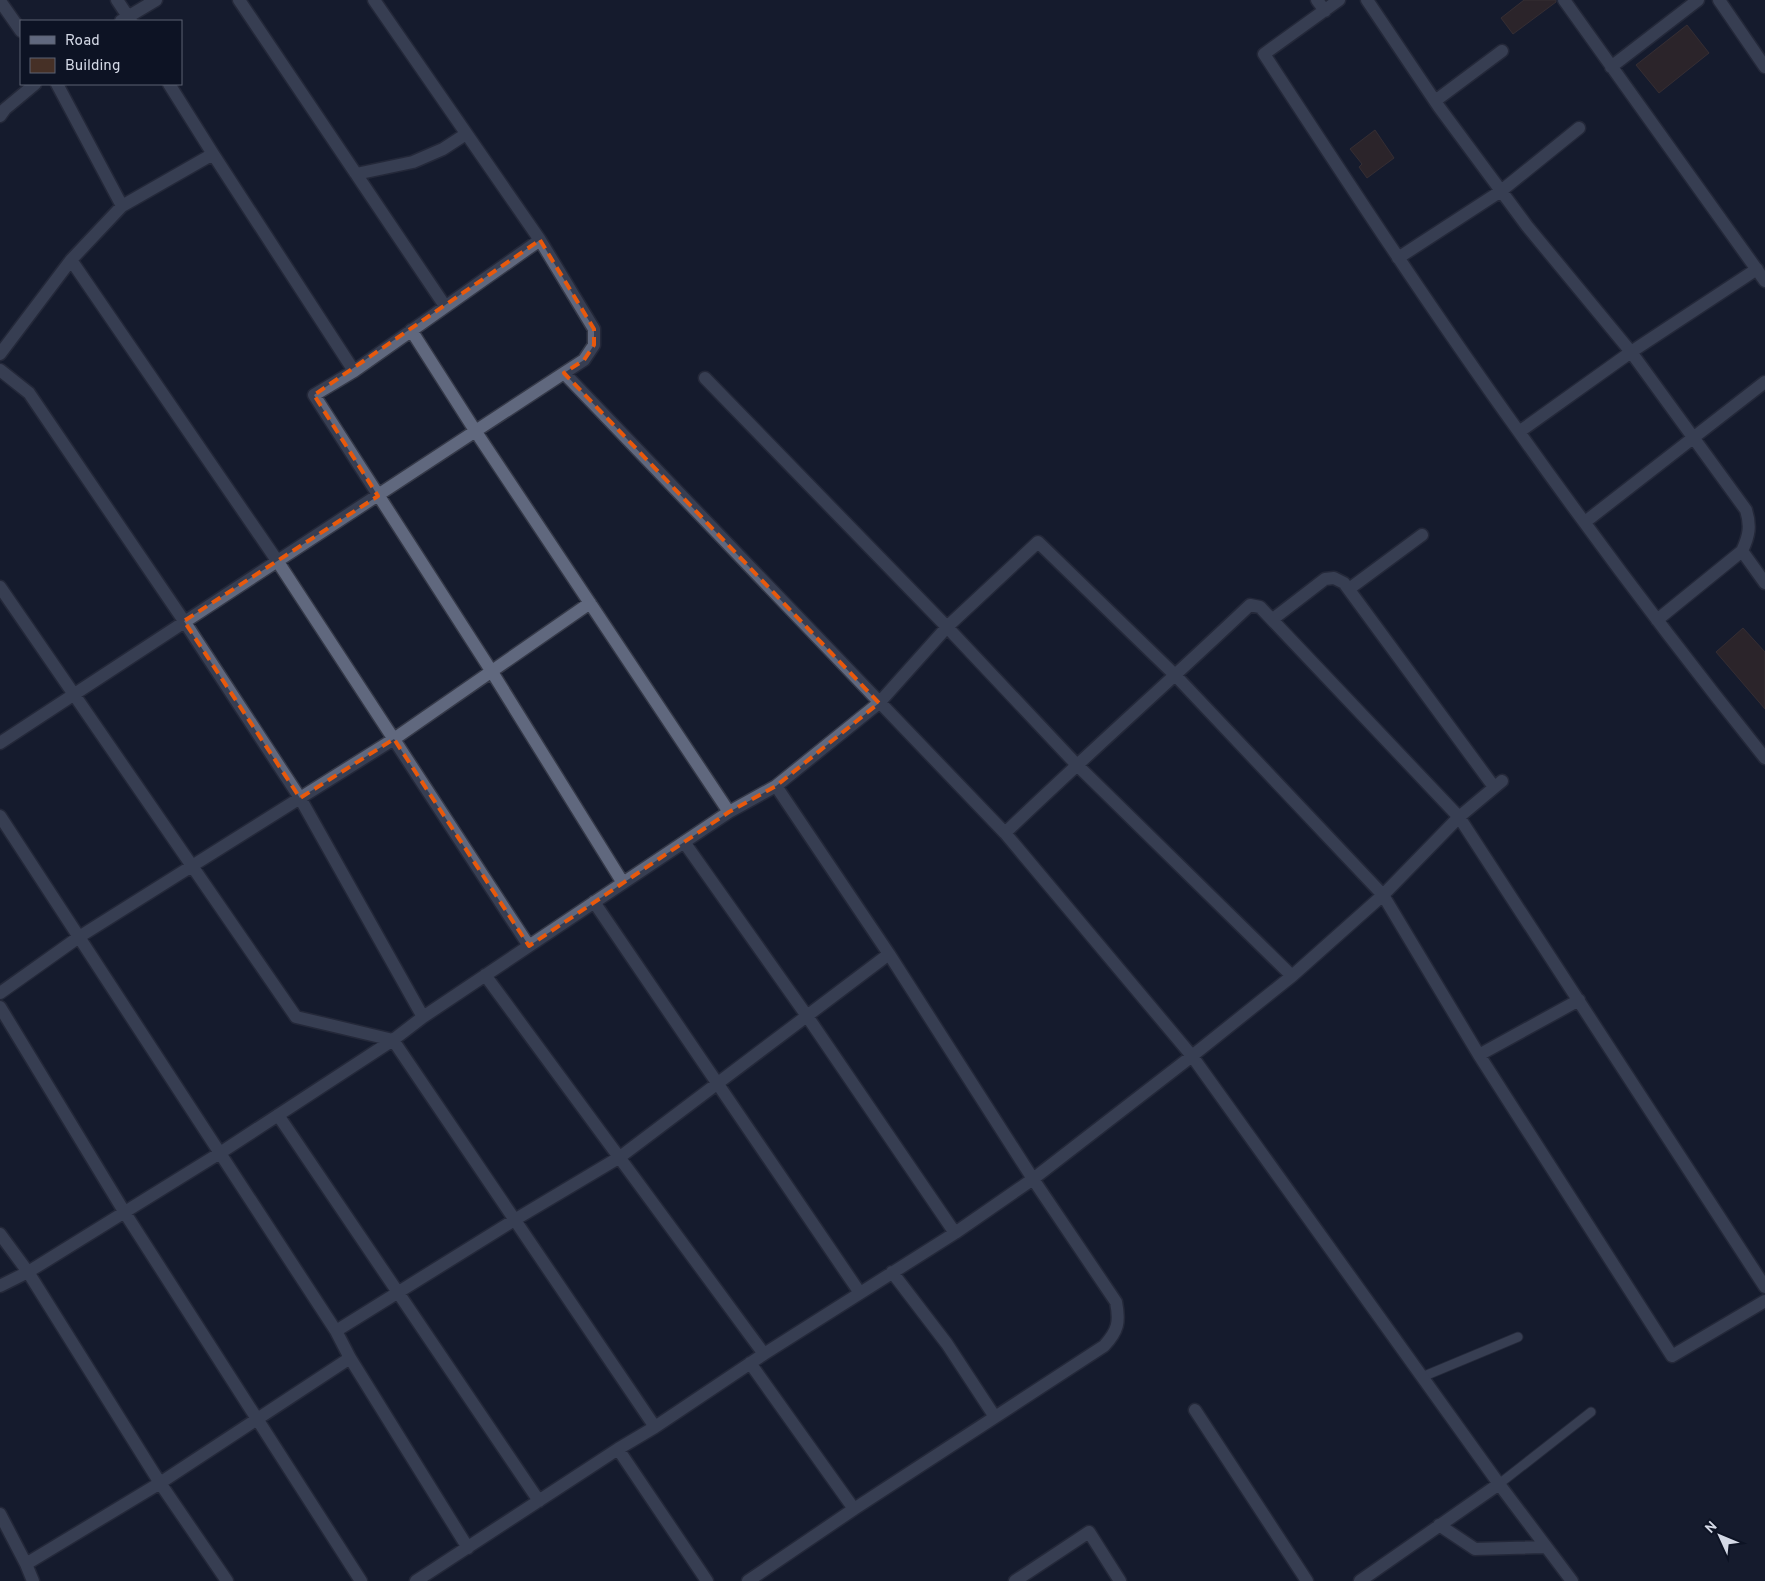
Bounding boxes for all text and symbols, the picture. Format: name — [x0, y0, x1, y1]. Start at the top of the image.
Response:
legend — [20, 20, 182, 85]
text: Road — [65, 32, 100, 51]
text: Building — [65, 57, 120, 76]
north arrow — [1695, 1511, 1745, 1561]
text: N — [1702, 1518, 1721, 1538]

